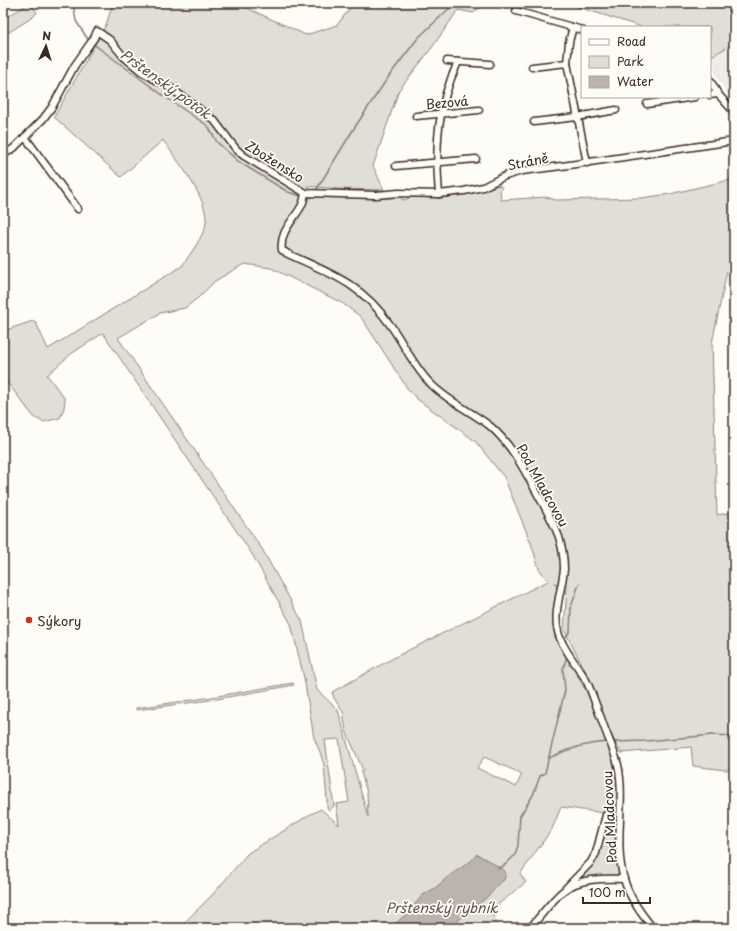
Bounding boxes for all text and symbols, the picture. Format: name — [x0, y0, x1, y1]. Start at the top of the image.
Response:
north arrow — [26, 26, 66, 66]
legend — [581, 26, 711, 98]
text: N — [42, 27, 52, 44]
text: Road — [617, 32, 646, 50]
water label: Prštenský potok — [116, 44, 216, 124]
text: Park — [617, 52, 644, 70]
text: Water — [617, 72, 654, 90]
street label: Bezová — [425, 91, 469, 113]
street label: Zbožensko — [242, 135, 308, 187]
street label: Stráně — [506, 148, 550, 174]
street label: Pod Mladcovou — [512, 440, 574, 530]
place label: Sýkory — [37, 611, 81, 630]
marker: Sýkory — [24, 615, 34, 625]
street label: Pod Mladcovou — [597, 770, 621, 864]
scale bar — [583, 879, 650, 905]
text: 100 m — [589, 883, 626, 901]
water label: Prštenský rybník — [386, 897, 498, 918]

